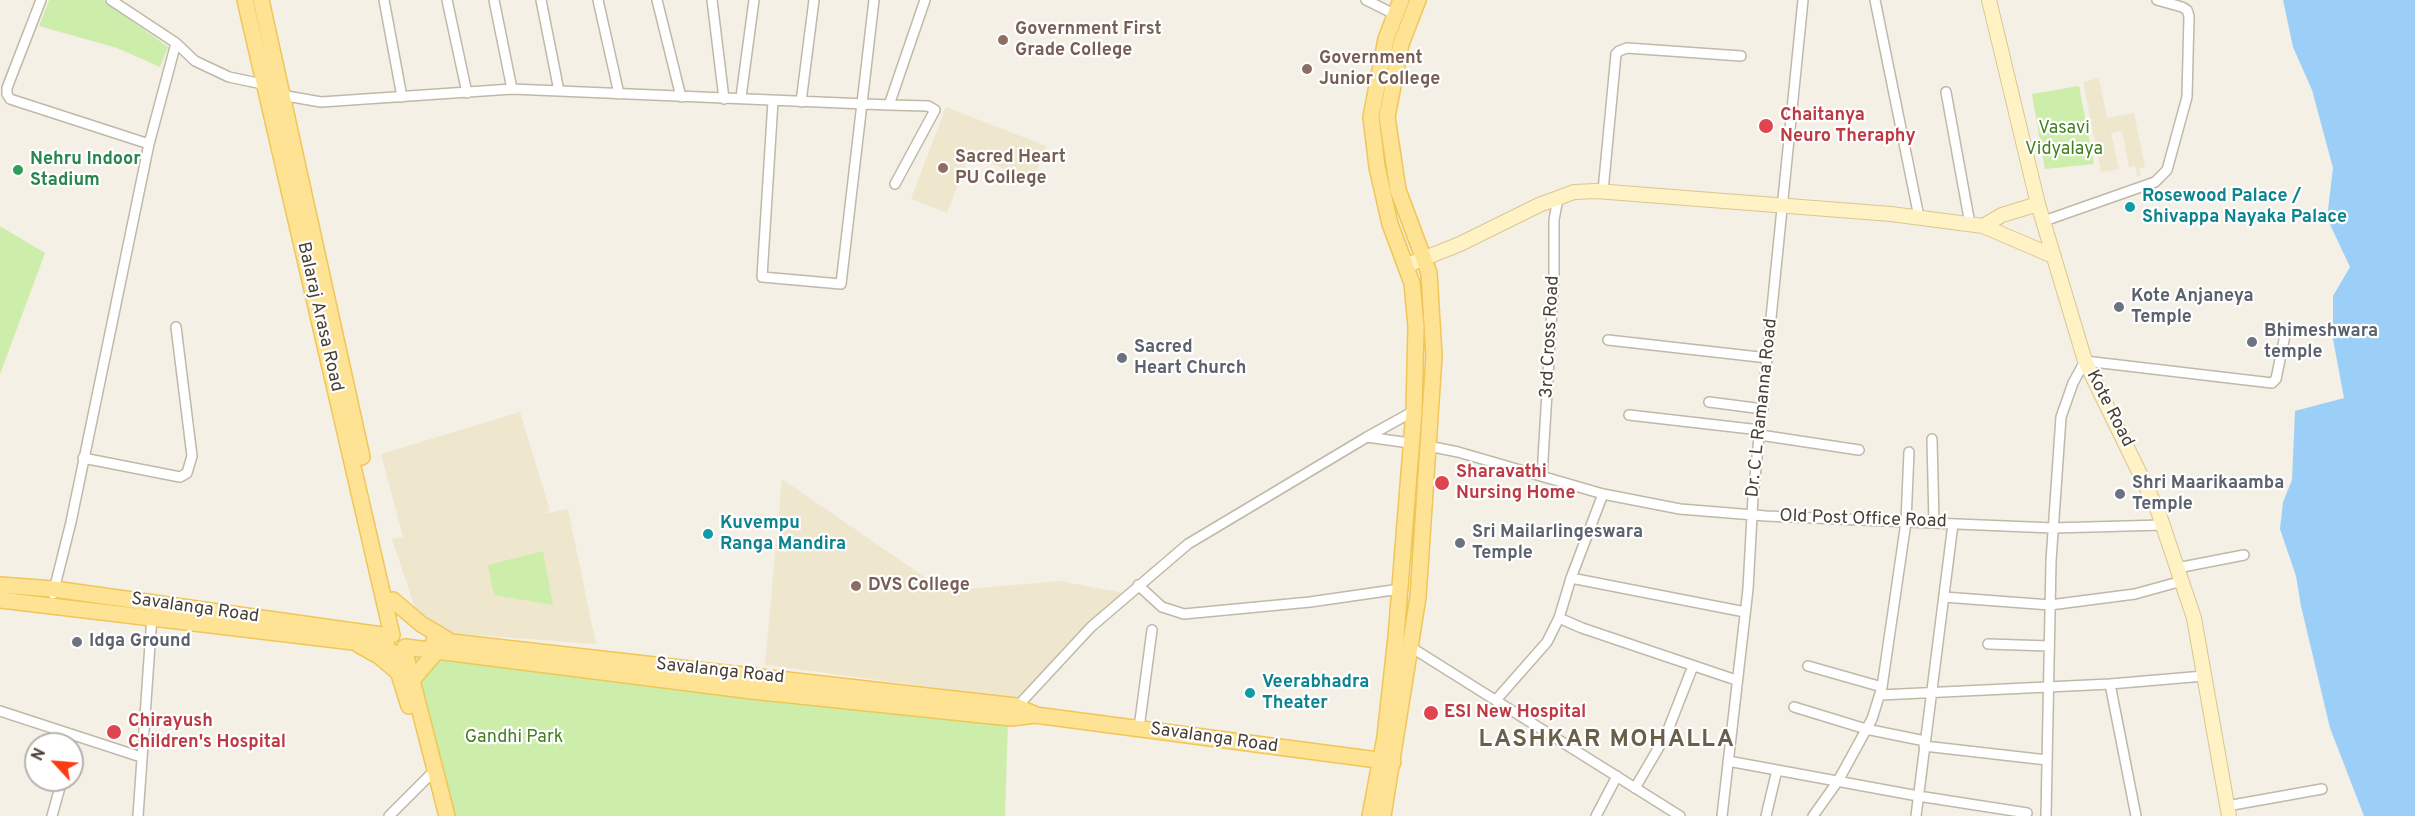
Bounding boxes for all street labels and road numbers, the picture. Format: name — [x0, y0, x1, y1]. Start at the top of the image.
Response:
street label: Balaraj Arasa Road — [291, 240, 347, 394]
street label: 3rd Cross Road — [1537, 275, 1565, 399]
street label: Dr. C L Ramanna Road — [1743, 317, 1783, 499]
street label: Kote Road — [2080, 367, 2138, 451]
street label: Old Post Office Road — [1779, 506, 1947, 534]
street label: Savalanga Road — [130, 589, 260, 629]
street label: Savalanga Road — [655, 655, 785, 689]
street label: Savalanga Road — [1149, 719, 1279, 759]

